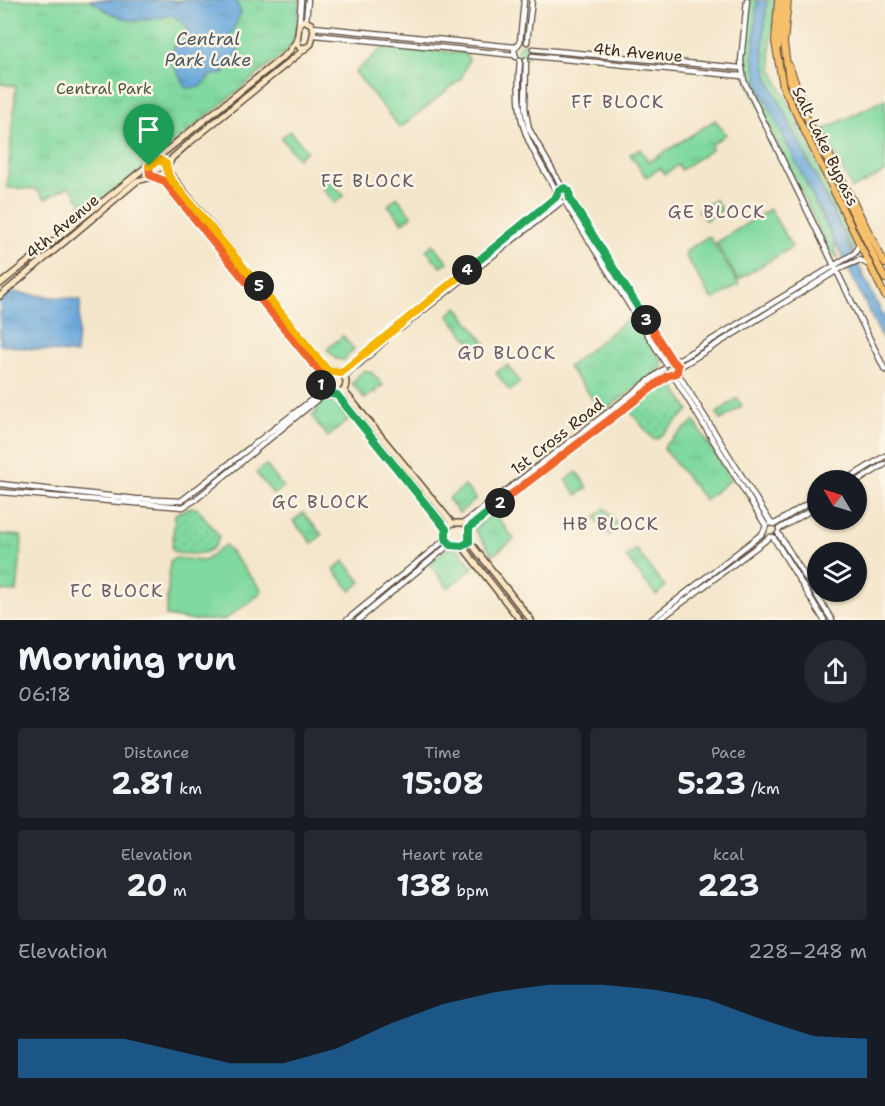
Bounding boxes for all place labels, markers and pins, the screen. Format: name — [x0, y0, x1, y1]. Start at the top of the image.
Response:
pin — [123, 104, 174, 166]
pin: 4 — [452, 255, 482, 285]
pin: 5 — [244, 271, 274, 301]
pin: 3 — [631, 305, 661, 335]
pin: 1 — [306, 370, 336, 400]
pin: 2 — [485, 488, 515, 518]

